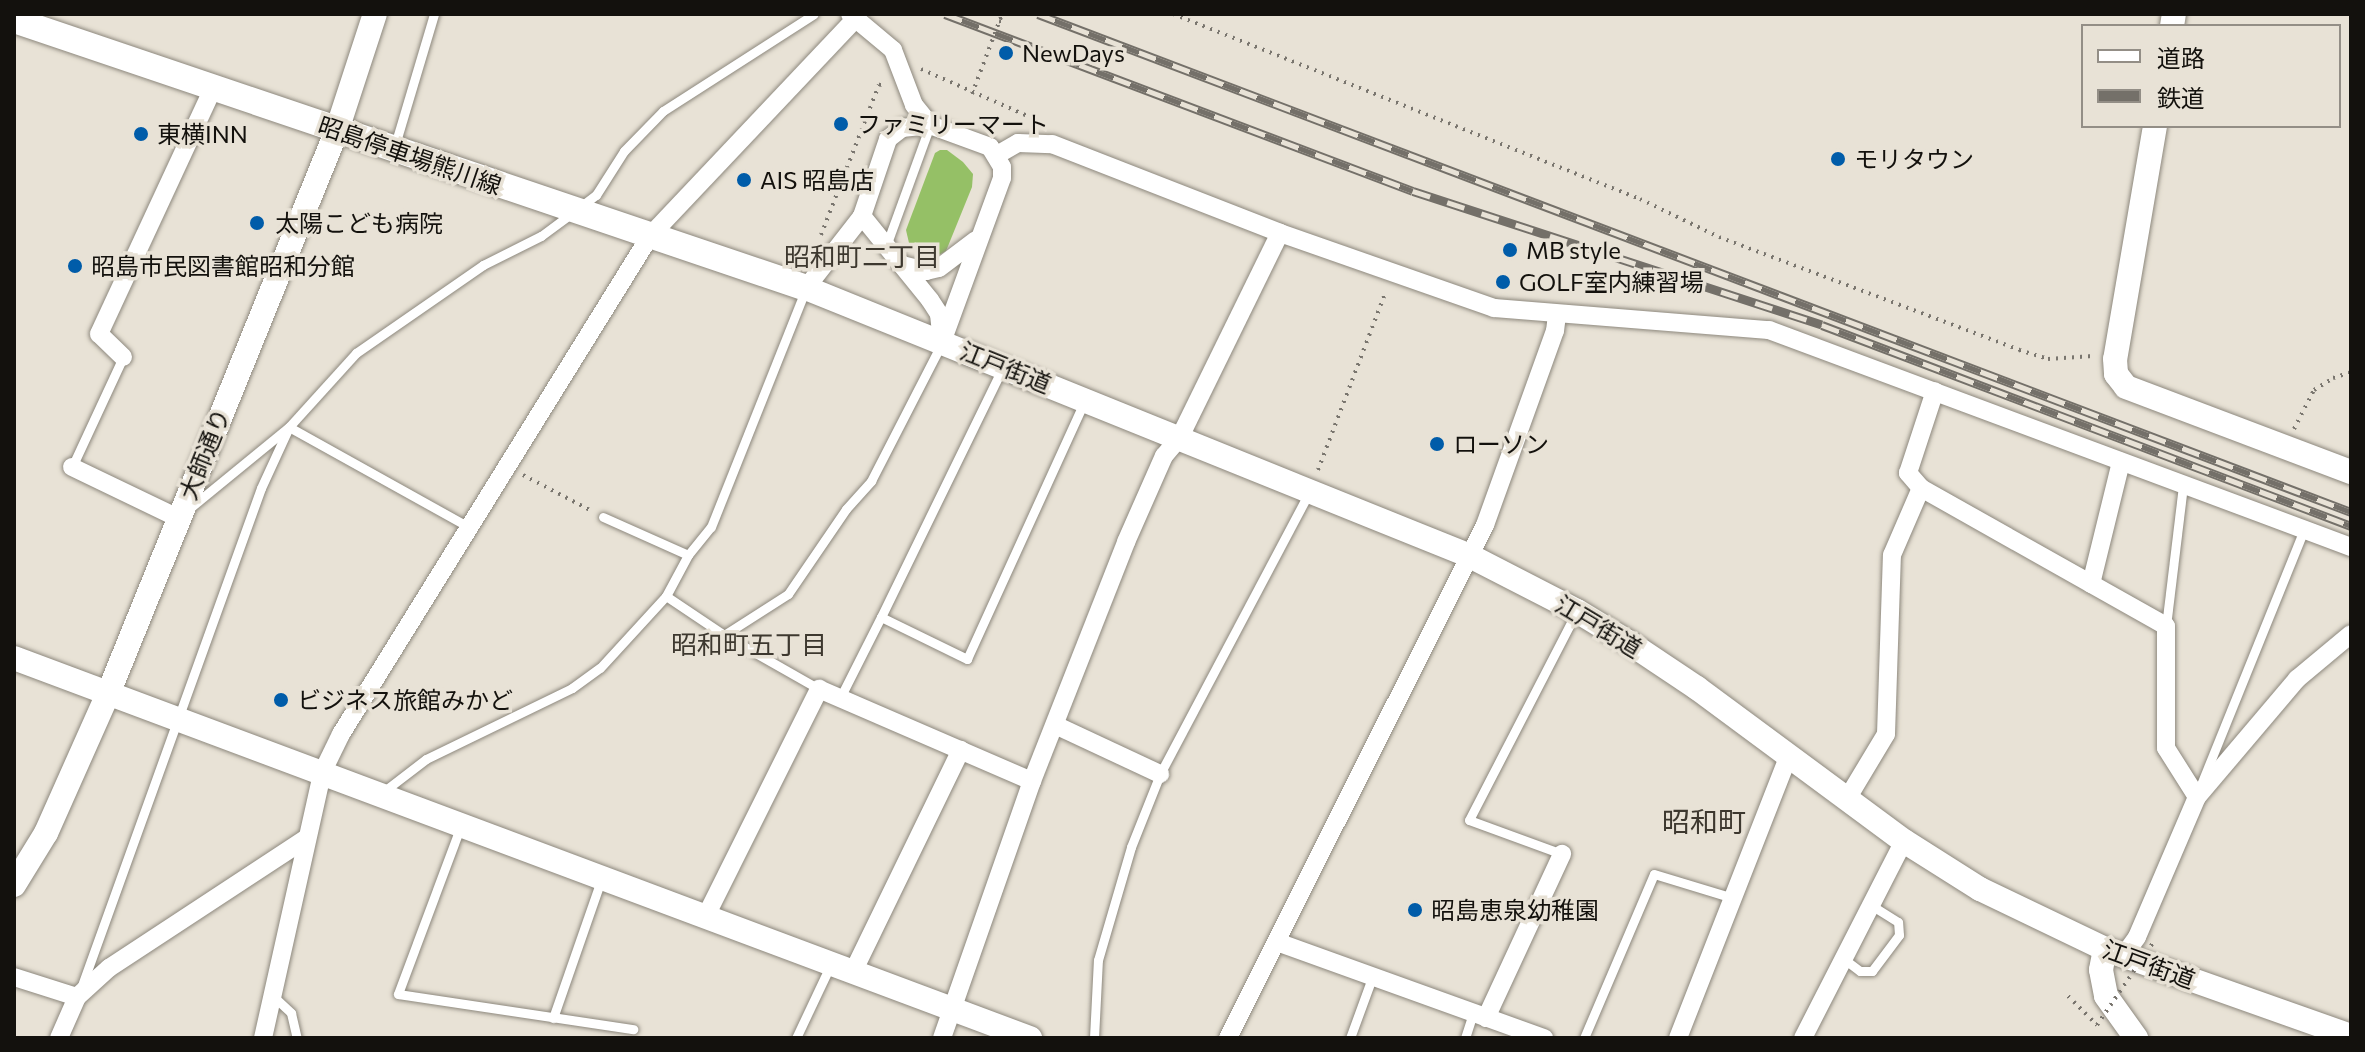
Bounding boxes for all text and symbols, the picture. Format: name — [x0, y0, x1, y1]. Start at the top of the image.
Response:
legend — [2081, 24, 2341, 128]
place label: NewDays — [1022, 39, 1125, 67]
text: 道路 — [2157, 43, 2205, 72]
marker: NewDays — [997, 44, 1015, 62]
text: 鉄道 — [2157, 83, 2205, 112]
street label: 昭島停車場熊川線 — [315, 110, 505, 200]
place label: ファミリーマート — [857, 110, 1049, 138]
marker: ファミリーマート — [832, 115, 850, 133]
place label: 東横INN — [157, 120, 248, 148]
marker: 東横INN — [132, 125, 150, 143]
place label: モリタウン — [1854, 145, 1974, 173]
marker: モリタウン — [1829, 150, 1847, 168]
place label: AIS 昭島店 — [760, 166, 874, 194]
marker: AIS 昭島店 — [735, 171, 753, 189]
place label: 太陽こども病院 — [275, 209, 443, 237]
marker: 太陽こども病院 — [246, 212, 268, 234]
place label: MB style — [1526, 236, 1621, 264]
district label: 昭和町二丁目 — [784, 240, 940, 272]
marker: MB style — [1501, 241, 1519, 259]
place label: 昭島市民図書館昭和分館 — [91, 252, 355, 280]
marker: 昭島市民図書館昭和分館 — [66, 257, 84, 275]
place label: GOLF室内練習場 — [1519, 268, 1704, 296]
marker: GOLF室内練習場 — [1494, 273, 1512, 291]
street label: 江戸街道 — [956, 336, 1056, 398]
street label: 大師通り — [173, 404, 235, 504]
place label: ローソン — [1453, 430, 1549, 458]
marker: ローソン — [1428, 435, 1446, 453]
street label: 江戸街道 — [1550, 589, 1648, 663]
district label: 昭和町五丁目 — [671, 628, 827, 660]
place label: ビジネス旅館みかど — [297, 686, 513, 714]
marker: ビジネス旅館みかど — [272, 691, 290, 709]
district label: 昭和町 — [1662, 804, 1746, 838]
place label: 昭島恵泉幼稚園 — [1431, 896, 1599, 924]
marker: 昭島恵泉幼稚園 — [1406, 901, 1424, 919]
street label: 江戸街道 — [2099, 934, 2199, 994]

